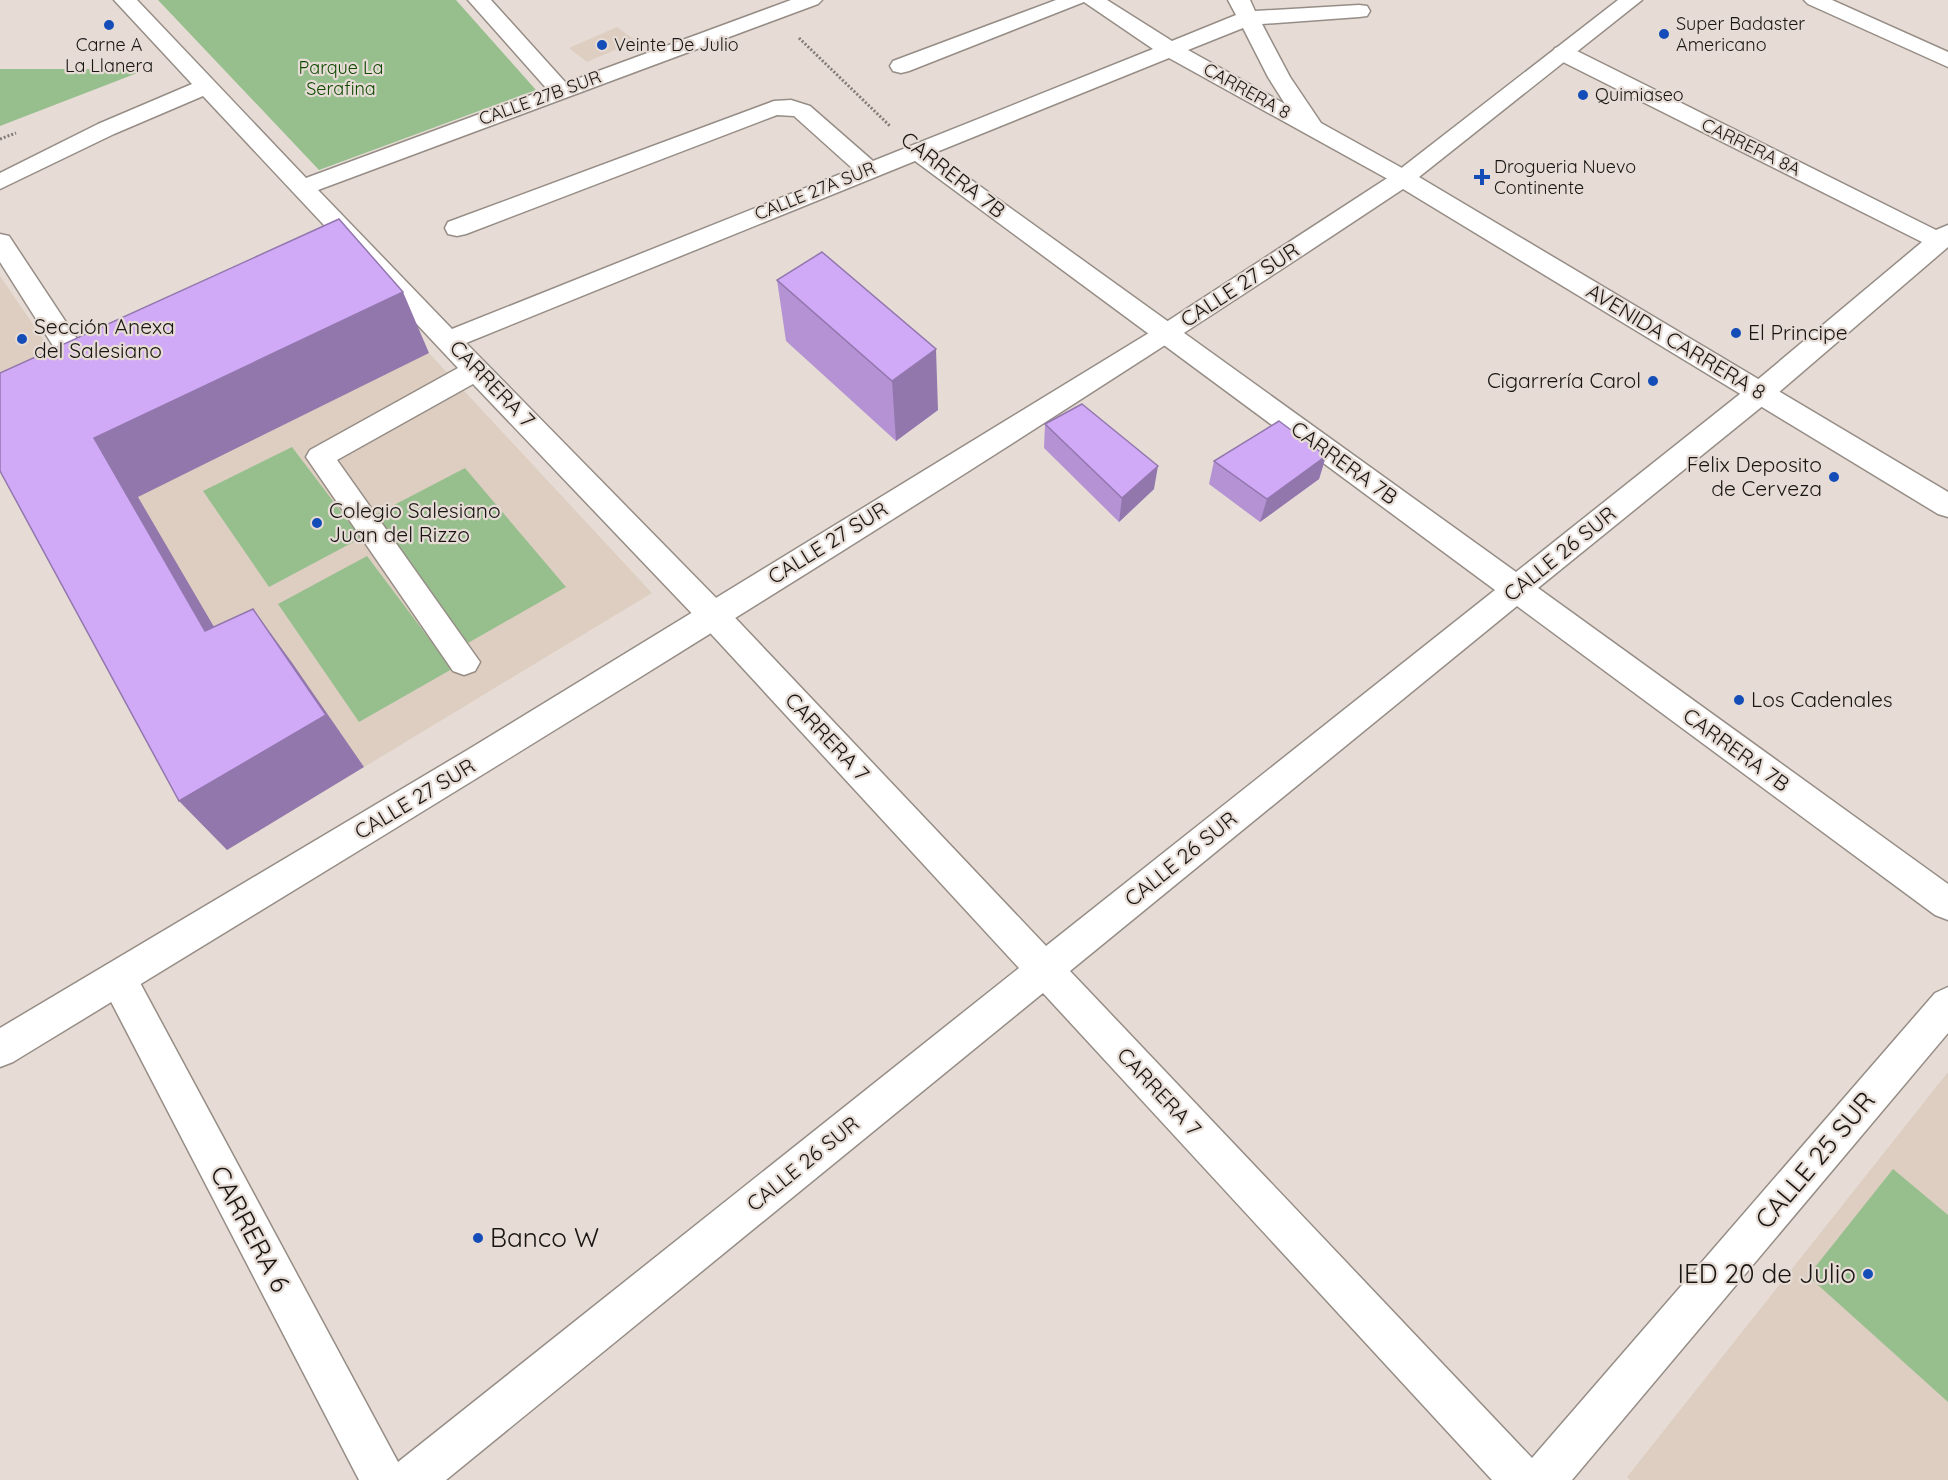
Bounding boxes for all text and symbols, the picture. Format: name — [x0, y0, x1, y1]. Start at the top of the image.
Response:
place label: Super Badaster Americano — [1676, 12, 1805, 56]
marker: Carne A La Llanera — [102, 18, 116, 32]
marker: Super Badaster Americano — [1657, 27, 1671, 41]
place label: Carne A La Llanera — [65, 33, 153, 77]
place label: Veinte De Julio — [614, 33, 739, 56]
marker: Veinte De Julio — [595, 38, 609, 52]
park label: Parque La Serafina — [299, 56, 383, 100]
street label: CARRERA 8 — [1200, 57, 1295, 124]
street label: CALLE 27B SUR — [476, 65, 604, 130]
place label: Quimiaseo — [1595, 83, 1684, 106]
marker: Quimiaseo — [1576, 88, 1590, 102]
street label: CARRERA 8A — [1698, 113, 1805, 181]
street label: CARRERA 7B — [896, 125, 1011, 223]
place label: Drogueria Nuevo Continente — [1494, 155, 1636, 199]
street label: CALLE 27A SUR — [751, 156, 879, 225]
marker: Drogueria Nuevo Continente — [1475, 170, 1489, 184]
street label: CALLE 27 SUR — [1175, 236, 1304, 332]
street label: AVENIDA CARRERA 8 — [1582, 277, 1771, 405]
place label: Sección Anexa del Salesiano — [34, 313, 175, 363]
place label: El Principe — [1748, 319, 1848, 345]
marker: El Principe — [1729, 326, 1743, 340]
marker: Sección Anexa del Salesiano — [15, 332, 29, 346]
street label: CARRERA 7 — [445, 334, 541, 433]
place label: Cigarrería Carol — [1487, 367, 1641, 393]
marker: Cigarrería Carol — [1646, 374, 1660, 388]
street label: CARRERA 7B — [1286, 415, 1403, 510]
place label: Felix Deposito de Cerveza — [1687, 451, 1822, 501]
marker: Felix Deposito de Cerveza — [1827, 470, 1841, 484]
street label: CALLE 27 SUR — [763, 495, 892, 589]
place label: Colegio Salesiano Juan del Rizzo — [329, 497, 501, 547]
street label: CALLE 26 SUR — [1498, 500, 1621, 606]
marker: Colegio Salesiano Juan del Rizzo — [310, 516, 324, 530]
place label: Los Cadenales — [1751, 686, 1893, 712]
street label: CARRERA 7 — [780, 687, 875, 786]
marker: Los Cadenales — [1732, 693, 1746, 707]
street label: CARRERA 7B — [1678, 702, 1795, 797]
street label: CALLE 27 SUR — [350, 752, 479, 844]
street label: CALLE 26 SUR — [1119, 805, 1242, 911]
street label: CARRERA 7 — [1112, 1042, 1207, 1141]
street label: CALLE 25 SUR — [1747, 1084, 1882, 1235]
street label: CALLE 26 SUR — [741, 1110, 864, 1216]
street label: CARRERA 6 — [203, 1160, 298, 1298]
place label: Banco W — [490, 1221, 599, 1254]
marker: Banco W — [471, 1231, 485, 1245]
place label: IED 20 de Julio — [1678, 1257, 1856, 1290]
marker: IED 20 de Julio — [1861, 1267, 1875, 1281]

